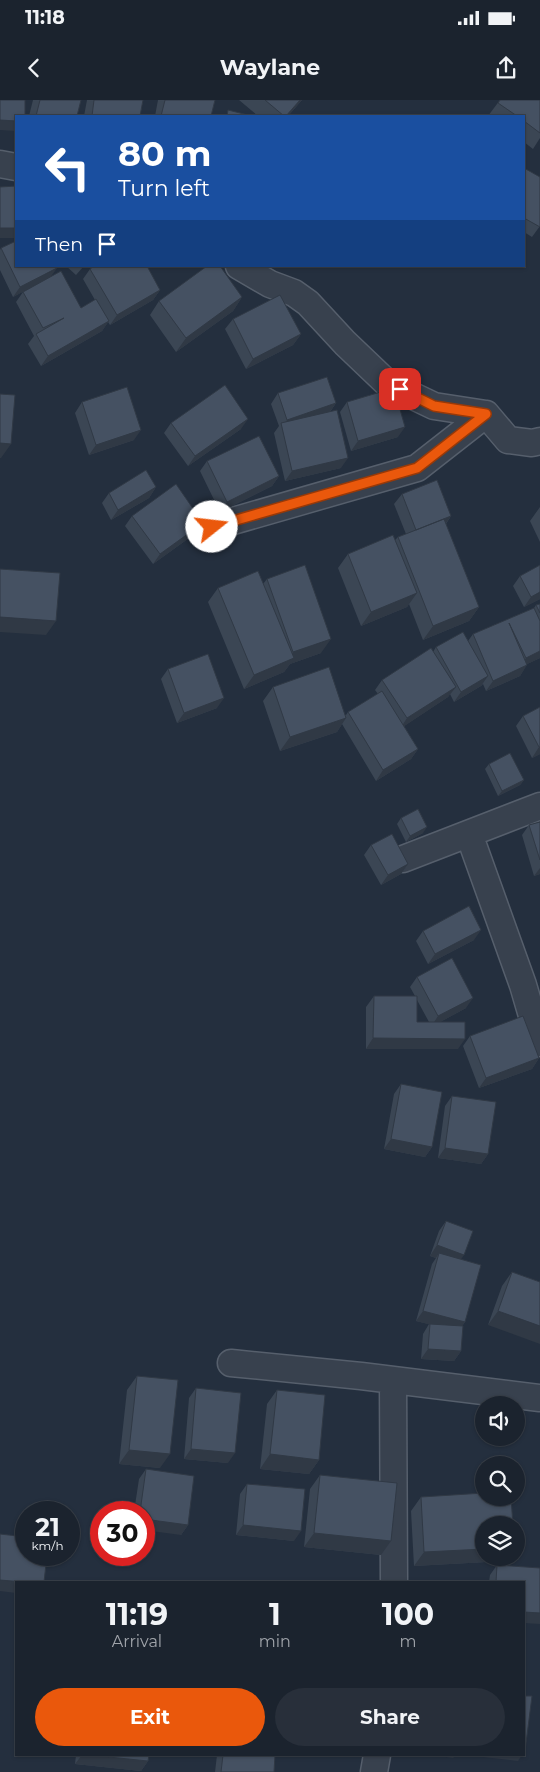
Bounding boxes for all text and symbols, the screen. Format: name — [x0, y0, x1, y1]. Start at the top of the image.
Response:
text: 11:18 — [25, 6, 65, 29]
icon: back — [20, 54, 48, 82]
text: Waylane — [220, 54, 320, 81]
icon: share — [492, 54, 520, 82]
text: 80 m — [118, 132, 212, 175]
icon: left — [35, 135, 100, 200]
text: Turn left — [118, 175, 210, 202]
icon: arrive — [93, 230, 121, 258]
text: Then — [35, 233, 83, 256]
pin — [379, 368, 421, 410]
icon: arrive — [386, 375, 414, 403]
position arrow — [185, 500, 237, 552]
map controls — [475, 1396, 525, 1566]
button: sound — [475, 1396, 525, 1446]
button: search — [475, 1456, 525, 1506]
speed limit sign: 30 — [90, 1501, 155, 1566]
text: 21 — [35, 1512, 60, 1542]
button: layers — [475, 1516, 525, 1566]
text: km/h — [31, 1538, 64, 1553]
text: 11:19 — [106, 1596, 168, 1633]
text: 1 — [269, 1596, 281, 1633]
text: 100 — [382, 1596, 434, 1633]
text: Arrival — [112, 1632, 162, 1651]
text: min — [259, 1632, 291, 1651]
text: m — [399, 1632, 416, 1651]
button: Exit — [35, 1688, 265, 1746]
button: Share — [275, 1688, 505, 1746]

